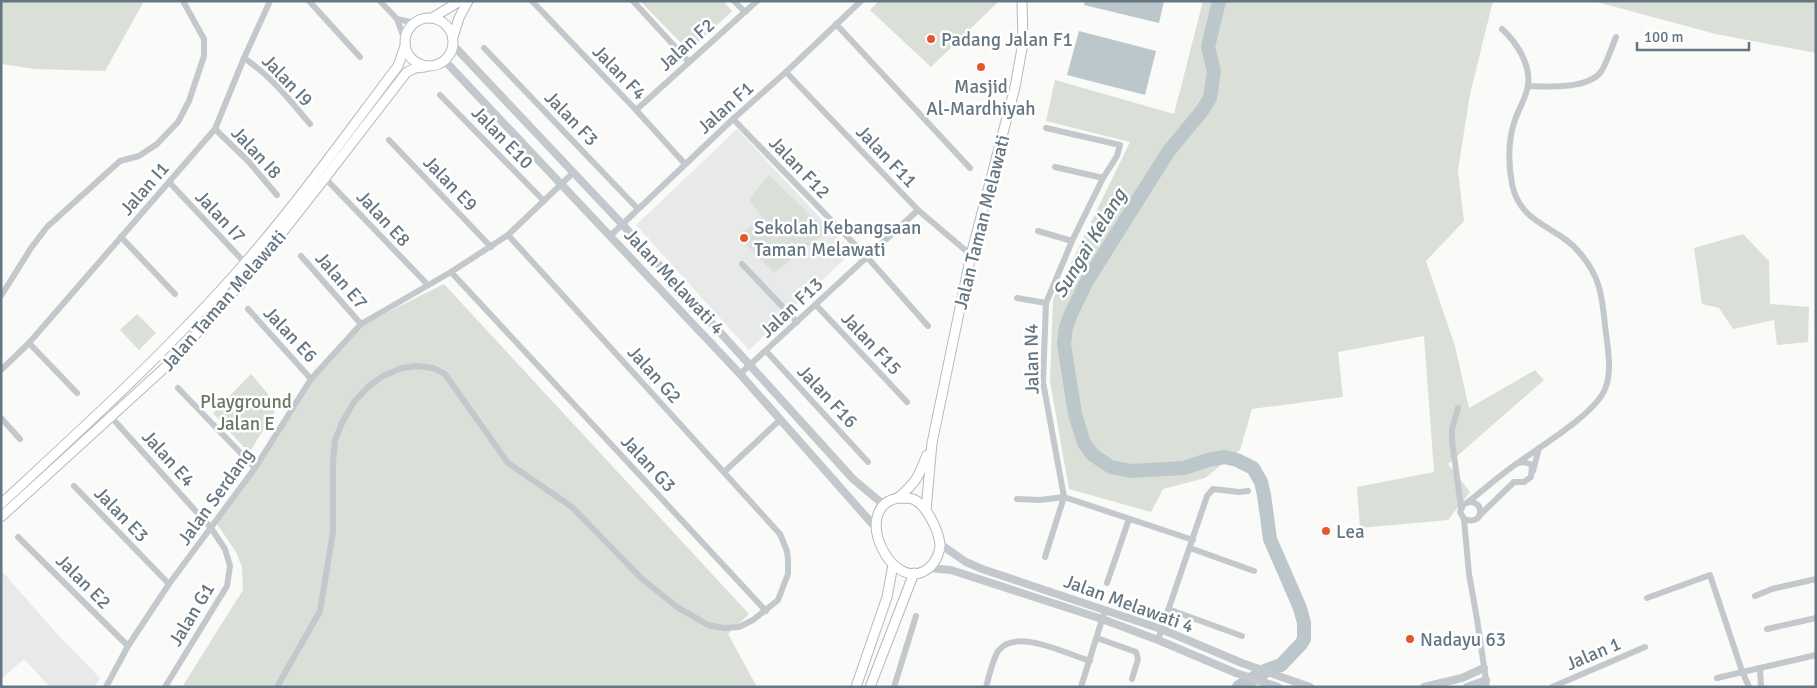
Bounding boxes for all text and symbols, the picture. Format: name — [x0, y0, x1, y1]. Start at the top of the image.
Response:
street label: Jalan F2 — [654, 13, 720, 76]
scale bar — [1637, 20, 1750, 52]
place label: Padang Jalan F1 — [941, 28, 1073, 52]
text: 100 m — [1644, 28, 1684, 46]
marker: Padang Jalan F1 — [925, 33, 937, 45]
street label: Jalan F4 — [587, 40, 651, 105]
street label: Jalan I9 — [257, 50, 318, 112]
marker: Masjid Al-Mardhiyah — [975, 61, 987, 73]
place label: Masjid Al-Mardhiyah — [926, 75, 1036, 121]
street label: Jalan F1 — [693, 76, 759, 139]
street label: Jalan F3 — [539, 86, 603, 151]
street label: Jalan E10 — [466, 101, 538, 174]
street label: Jalan F11 — [851, 120, 922, 193]
street label: Jalan I8 — [226, 121, 287, 184]
street label: Jalan F12 — [764, 131, 835, 204]
street label: Jalan Taman Melawati — [949, 132, 1015, 312]
street label: Jalan E9 — [418, 151, 483, 217]
street label: Jalan I1 — [115, 157, 175, 220]
water label: Sungai Kelang — [1047, 183, 1132, 302]
street label: Jalan I7 — [190, 185, 251, 248]
street label: Jalan E8 — [351, 185, 415, 252]
place label: Sekolah Kebangsaan Taman Melawati — [754, 216, 921, 262]
street label: Jalan Melawati 4 — [619, 224, 730, 340]
street label: Jalan Taman Melawati — [156, 225, 292, 376]
marker: Sekolah Kebangsaan Taman Melawati — [738, 232, 750, 244]
street label: Jalan E7 — [310, 247, 373, 314]
street label: Jalan F13 — [755, 272, 828, 343]
street label: Jalan E6 — [258, 301, 322, 368]
street label: Jalan F15 — [836, 307, 907, 380]
street label: Jalan N4 — [1019, 323, 1045, 394]
street label: Jalan G2 — [622, 341, 687, 409]
street label: Jalan F16 — [792, 360, 863, 433]
park label: Playground Jalan E — [200, 390, 292, 436]
street label: Jalan E4 — [136, 425, 200, 492]
street label: Jalan G3 — [616, 430, 681, 497]
street label: Jalan Serdang — [172, 443, 259, 550]
street label: Jalan E3 — [89, 482, 154, 548]
place label: Lea — [1336, 520, 1365, 544]
marker: Lea — [1320, 525, 1332, 537]
street label: Jalan E2 — [51, 549, 116, 614]
street label: Jalan Melawati 4 — [1060, 569, 1197, 639]
street label: Jalan G1 — [164, 578, 220, 651]
place label: Nadayu 63 — [1420, 628, 1506, 652]
street label: Jalan 1 — [1562, 632, 1625, 676]
marker: Nadayu 63 — [1404, 633, 1416, 645]

